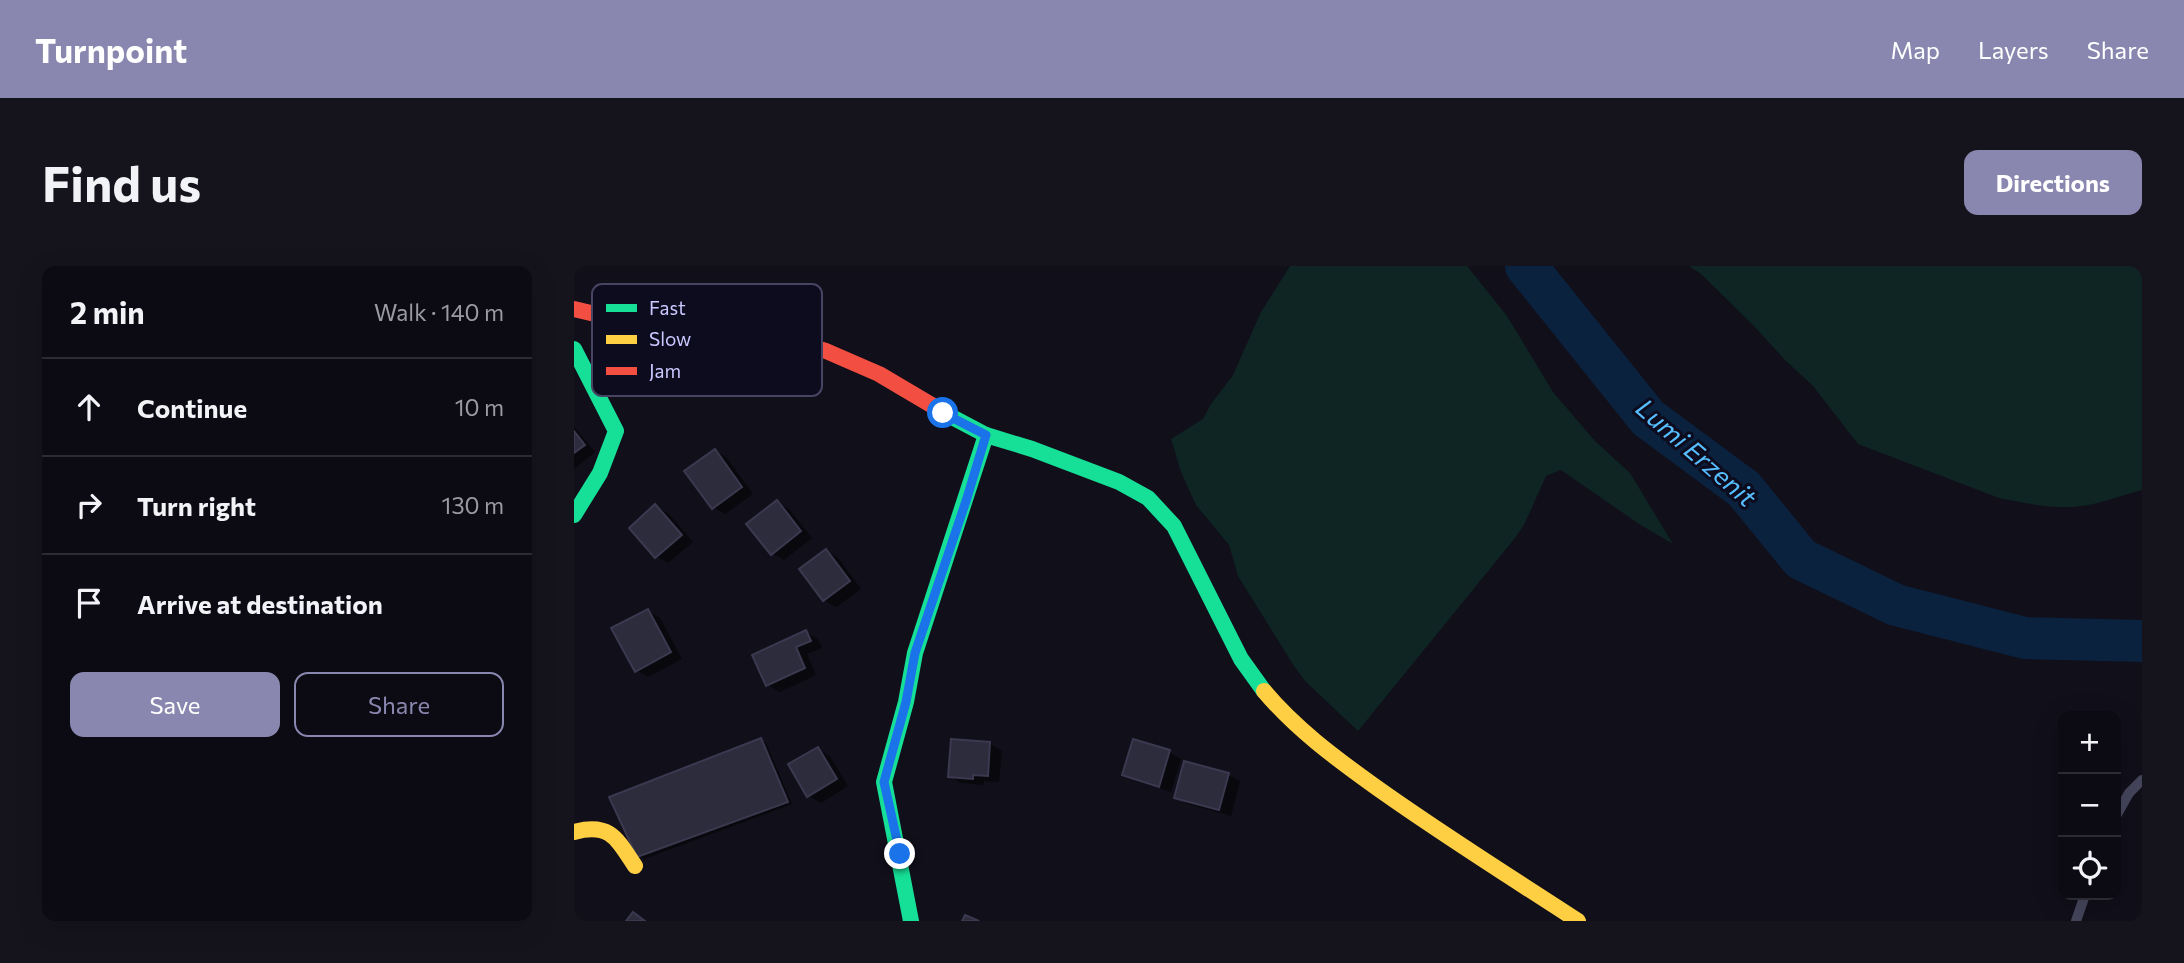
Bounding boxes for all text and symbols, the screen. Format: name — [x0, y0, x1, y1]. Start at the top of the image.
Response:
text: Turnpoint — [35, 29, 187, 70]
text: Map — [1891, 35, 1940, 64]
text: Layers — [1978, 35, 2049, 64]
text: Share — [2087, 35, 2149, 64]
button: Directions — [1964, 150, 2142, 215]
text: Find us — [42, 152, 201, 212]
legend — [592, 284, 822, 396]
text: 2 min — [70, 293, 145, 330]
text: Fast — [649, 296, 686, 319]
text: Walk · 140 m — [374, 298, 504, 326]
text: Slow — [649, 327, 691, 350]
text: Jam — [649, 359, 681, 382]
icon: ahead — [70, 388, 108, 426]
water label: Lumi Erzenit — [1631, 391, 1764, 513]
text: Continue — [137, 392, 247, 423]
text: 10 m — [455, 393, 504, 421]
route start — [927, 397, 958, 428]
icon: right — [70, 486, 108, 524]
text: Turn right — [137, 490, 256, 521]
text: 130 m — [442, 491, 504, 519]
icon: arrive — [70, 584, 108, 622]
text: Arrive at destination — [137, 588, 383, 619]
button: Save — [70, 672, 280, 737]
button: Share — [294, 672, 504, 737]
map controls — [2058, 711, 2121, 900]
button: + — [2058, 711, 2121, 774]
button: − — [2058, 774, 2121, 837]
button: locate — [2058, 837, 2121, 900]
route end — [884, 838, 915, 869]

